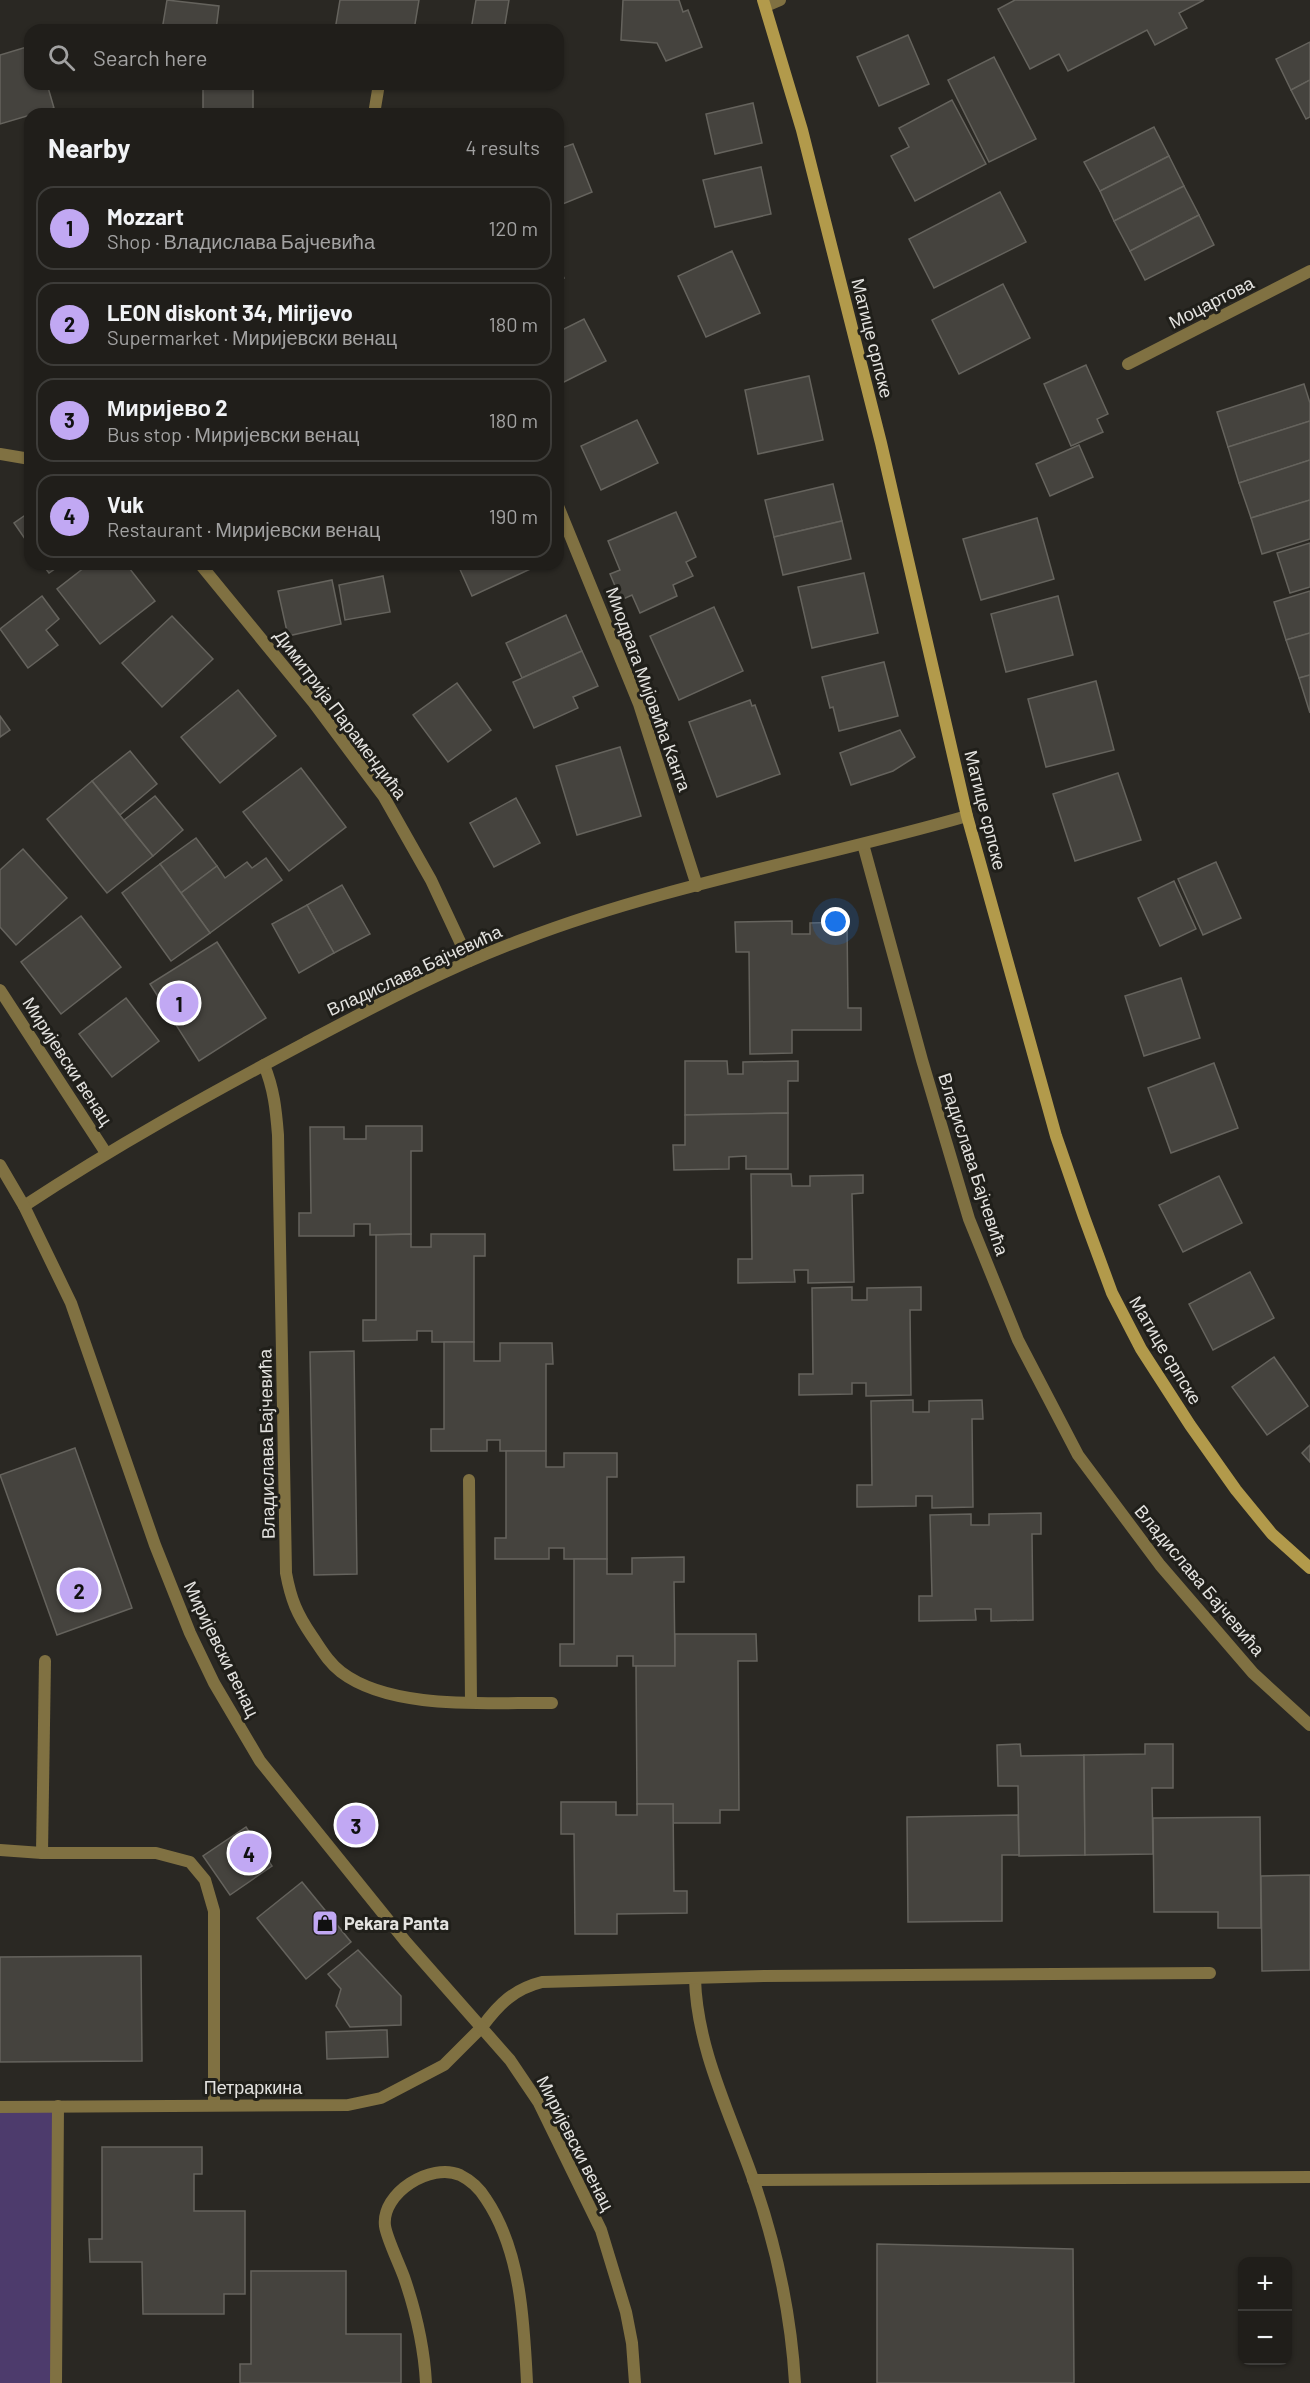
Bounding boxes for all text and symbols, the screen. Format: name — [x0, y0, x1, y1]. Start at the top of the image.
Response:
search box — [24, 24, 564, 90]
icon: search — [45, 41, 78, 74]
text: Search here — [93, 44, 207, 70]
text: Nearby — [48, 132, 130, 163]
text: 4 results — [465, 135, 540, 159]
text: Mozzart — [107, 203, 184, 229]
text: 1 — [66, 216, 73, 240]
text: 120 m — [488, 216, 538, 240]
text: Shop · Владислава Бајчевића — [107, 229, 375, 253]
street label: Моцартова — [1165, 271, 1258, 333]
street label: Матице српске — [847, 276, 899, 400]
text: LEON diskont 34, Mirijevo — [107, 299, 353, 325]
text: 2 — [64, 312, 75, 336]
text: 180 m — [489, 312, 538, 336]
text: Supermarket · Миријевски венац — [107, 325, 397, 349]
text: Миријево 2 — [107, 394, 228, 420]
text: 3 — [64, 408, 75, 432]
text: 180 m — [489, 408, 538, 432]
text: Bus stop · Миријевски венац — [107, 422, 359, 446]
text: Vuk — [107, 491, 144, 517]
text: 4 — [63, 504, 76, 528]
text: 190 m — [489, 504, 538, 528]
text: Restaurant · Миријевски венац — [107, 517, 380, 541]
street label: Миодрага Мијовића Канта — [602, 584, 697, 795]
street label: Димитрија Парамендића — [270, 625, 413, 804]
street label: Матице српске — [960, 748, 1012, 872]
your location — [821, 907, 850, 936]
street label: Владислава Бајчевића — [323, 919, 506, 1020]
pin: 1 — [160, 980, 198, 1026]
street label: Миријевски венац — [18, 993, 118, 1129]
street label: Владислава Бајчевића — [934, 1070, 1014, 1259]
street label: Матице српске — [1125, 1292, 1207, 1408]
street label: Владислава Бајчевића — [253, 1348, 279, 1539]
street label: Владислава Бајчевића — [1130, 1500, 1270, 1661]
pin: 2 — [60, 1568, 98, 1612]
street label: Миријевски венац — [180, 1577, 264, 1721]
pin: 3 — [336, 1802, 376, 1848]
pin: 4 — [230, 1830, 268, 1876]
shop icon: Pekara Panta — [310, 1908, 340, 1938]
place label: Pekara Panta — [344, 1912, 449, 1934]
street label: Миријевски венац — [532, 2072, 620, 2214]
street label: Петраркина — [204, 2076, 303, 2098]
map controls — [1238, 2257, 1292, 2365]
button: + — [1238, 2257, 1292, 2311]
button: − — [1238, 2311, 1292, 2365]

